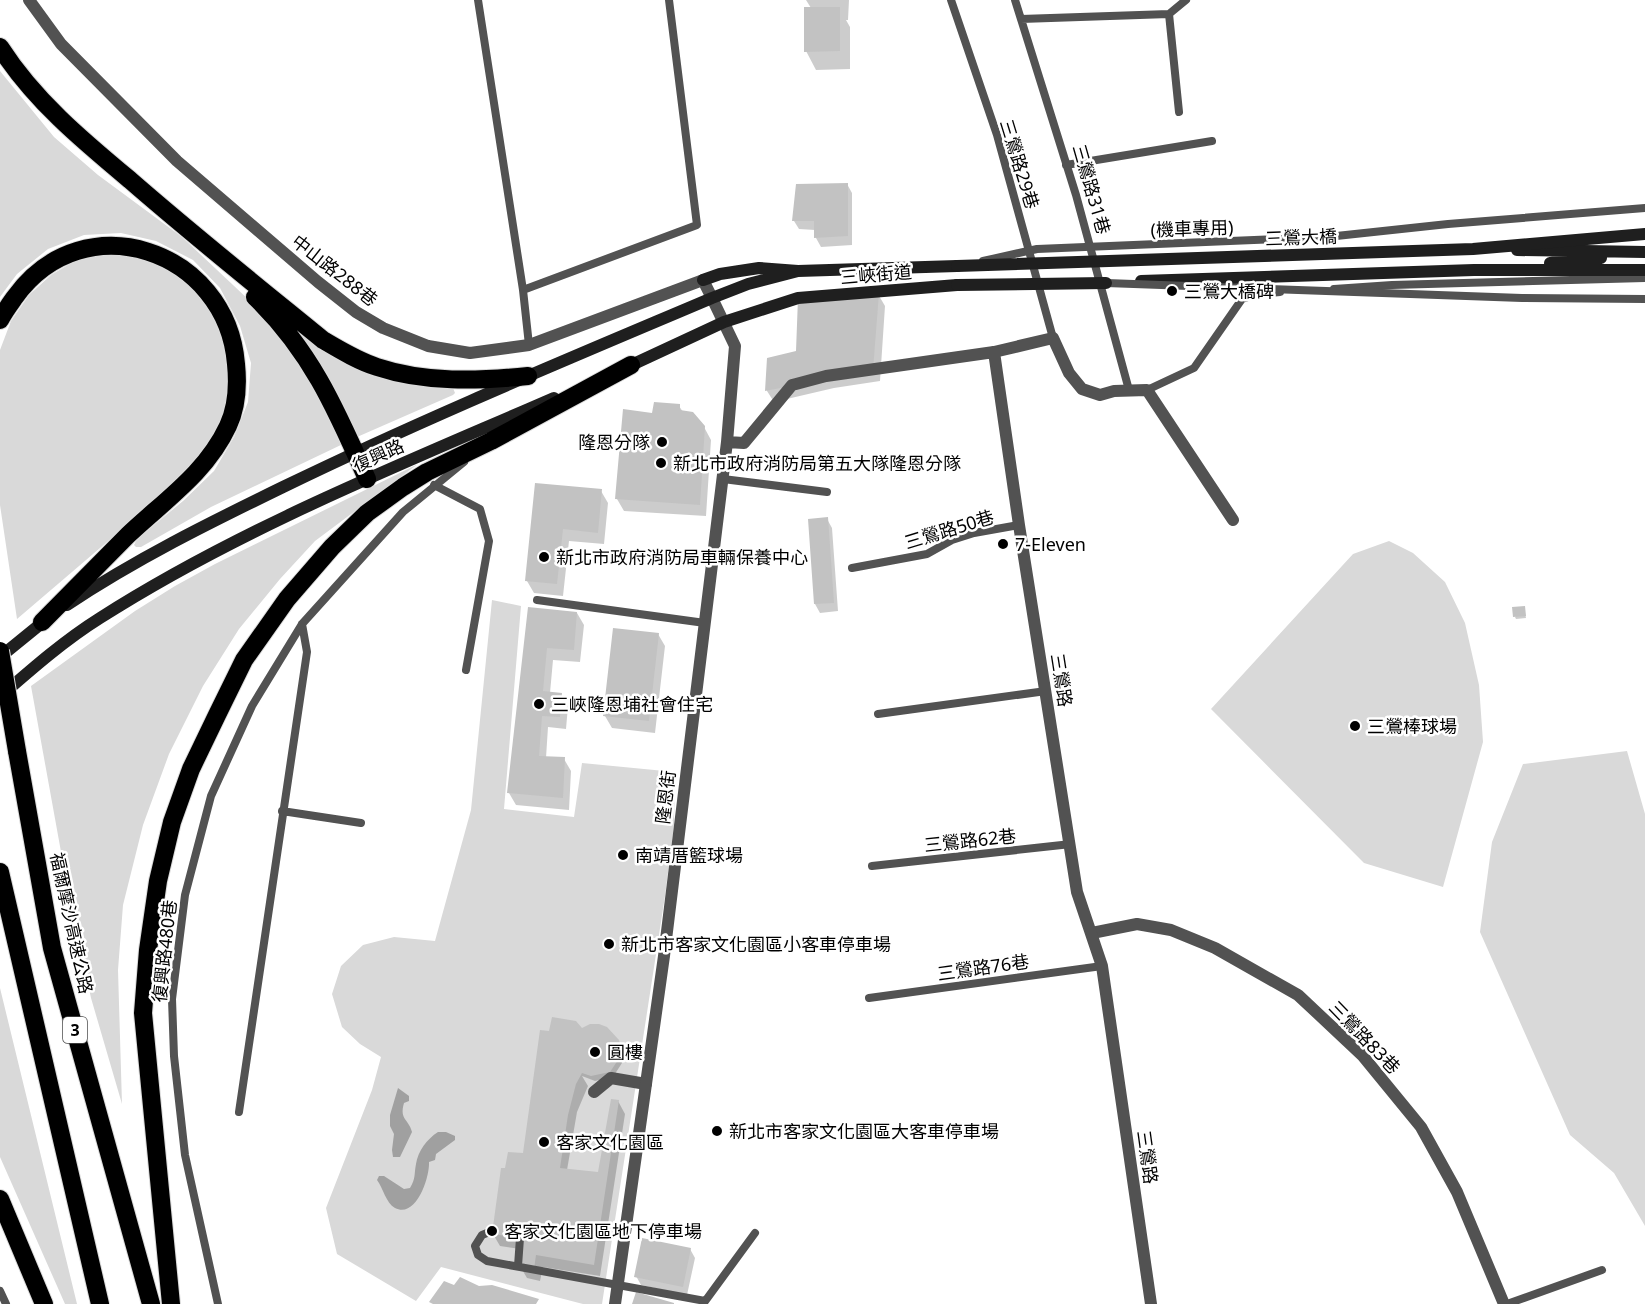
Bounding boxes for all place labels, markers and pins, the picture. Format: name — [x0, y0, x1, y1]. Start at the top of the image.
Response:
place label: 三鶯大橋碑 — [1184, 279, 1274, 303]
marker: 三鶯大橋碑 — [1165, 284, 1179, 298]
place label: 隆恩分隊 — [578, 430, 650, 454]
marker: 隆恩分隊 — [655, 435, 669, 449]
place label: 新北市政府消防局第五大隊隆恩分隊 — [673, 451, 961, 475]
marker: 新北市政府消防局第五大隊隆恩分隊 — [654, 456, 668, 470]
place label: 7-Eleven — [1015, 532, 1086, 556]
marker: 7-Eleven — [996, 537, 1010, 551]
place label: 新北市政府消防局車輛保養中心 — [556, 545, 808, 569]
marker: 新北市政府消防局車輛保養中心 — [537, 550, 551, 564]
place label: 三峽隆恩埔社會住宅 — [551, 692, 713, 716]
marker: 三峽隆恩埔社會住宅 — [532, 697, 546, 711]
place label: 三鶯棒球場 — [1367, 714, 1457, 738]
marker: 三鶯棒球場 — [1348, 719, 1362, 733]
place label: 南靖厝籃球場 — [635, 843, 743, 867]
marker: 南靖厝籃球場 — [616, 848, 630, 862]
place label: 新北市客家文化園區小客車停車場 — [621, 932, 891, 956]
marker: 新北市客家文化園區小客車停車場 — [602, 937, 616, 951]
place label: 圓樓 — [607, 1040, 643, 1064]
marker: 圓樓 — [588, 1045, 602, 1059]
place label: 新北市客家文化園區大客車停車場 — [729, 1119, 999, 1143]
marker: 新北市客家文化園區大客車停車場 — [710, 1124, 724, 1138]
place label: 客家文化園區 — [556, 1130, 664, 1154]
marker: 客家文化園區 — [537, 1135, 551, 1149]
place label: 客家文化園區地下停車場 — [504, 1219, 702, 1243]
marker: 客家文化園區地下停車場 — [485, 1224, 499, 1238]

